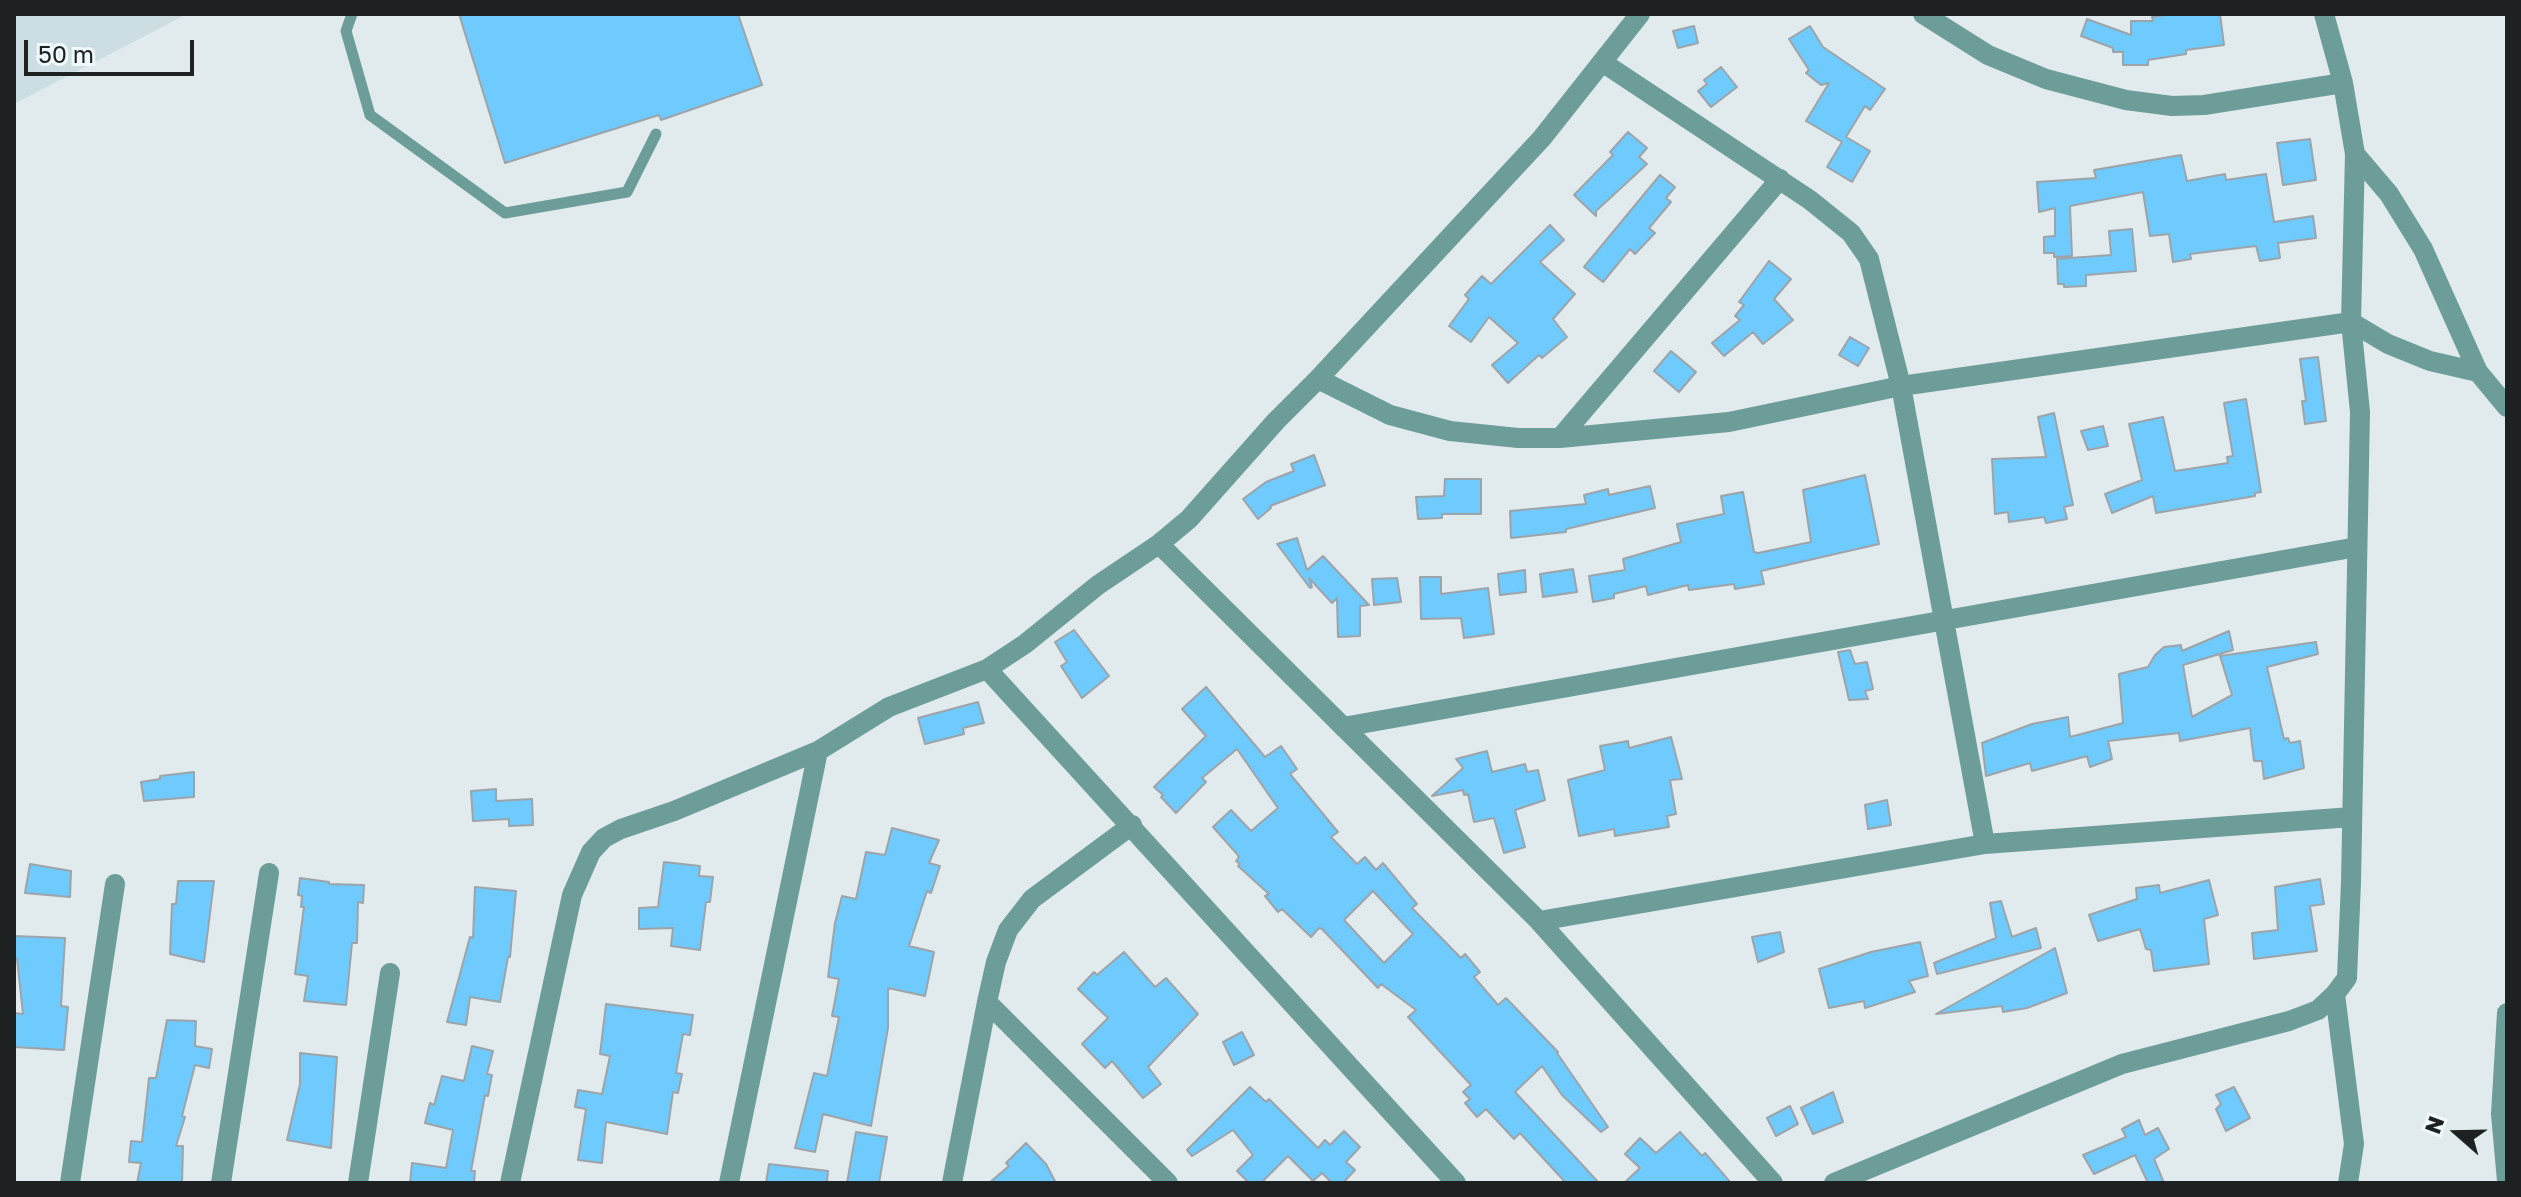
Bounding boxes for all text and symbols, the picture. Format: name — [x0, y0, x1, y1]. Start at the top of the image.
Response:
scale bar — [28, 24, 198, 74]
text: 50 m — [38, 39, 94, 68]
north arrow — [2417, 1093, 2497, 1173]
text: N — [2418, 1112, 2450, 1137]

